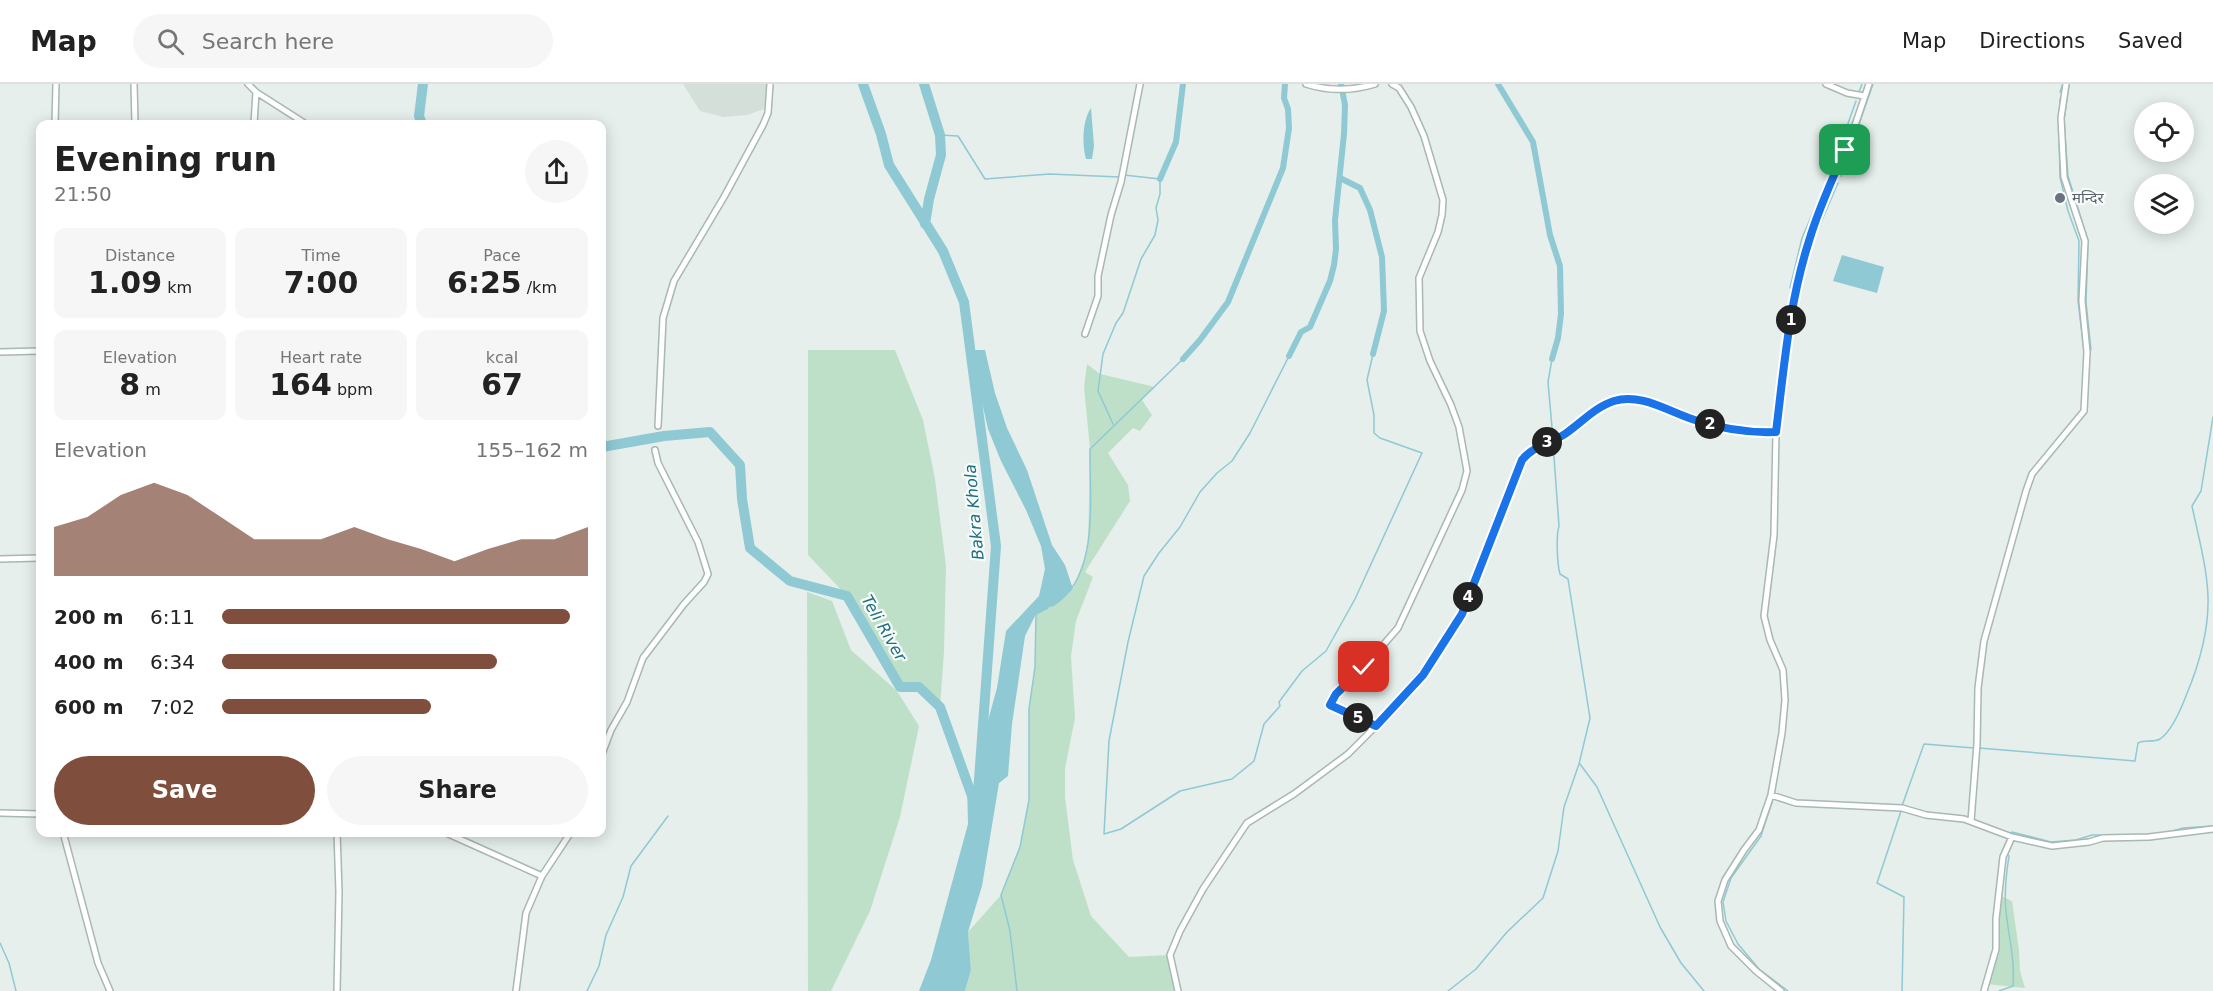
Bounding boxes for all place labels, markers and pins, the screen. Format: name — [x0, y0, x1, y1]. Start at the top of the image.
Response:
pin — [1819, 124, 1870, 175]
place label: मन्दिर — [2072, 189, 2104, 207]
marker: मन्दिर — [2053, 191, 2067, 205]
pin: 1 — [1776, 305, 1806, 335]
pin: 2 — [1695, 409, 1725, 439]
pin: 3 — [1532, 427, 1562, 457]
pin: 4 — [1453, 582, 1483, 612]
pin — [1338, 641, 1389, 692]
pin: 5 — [1343, 703, 1373, 733]

